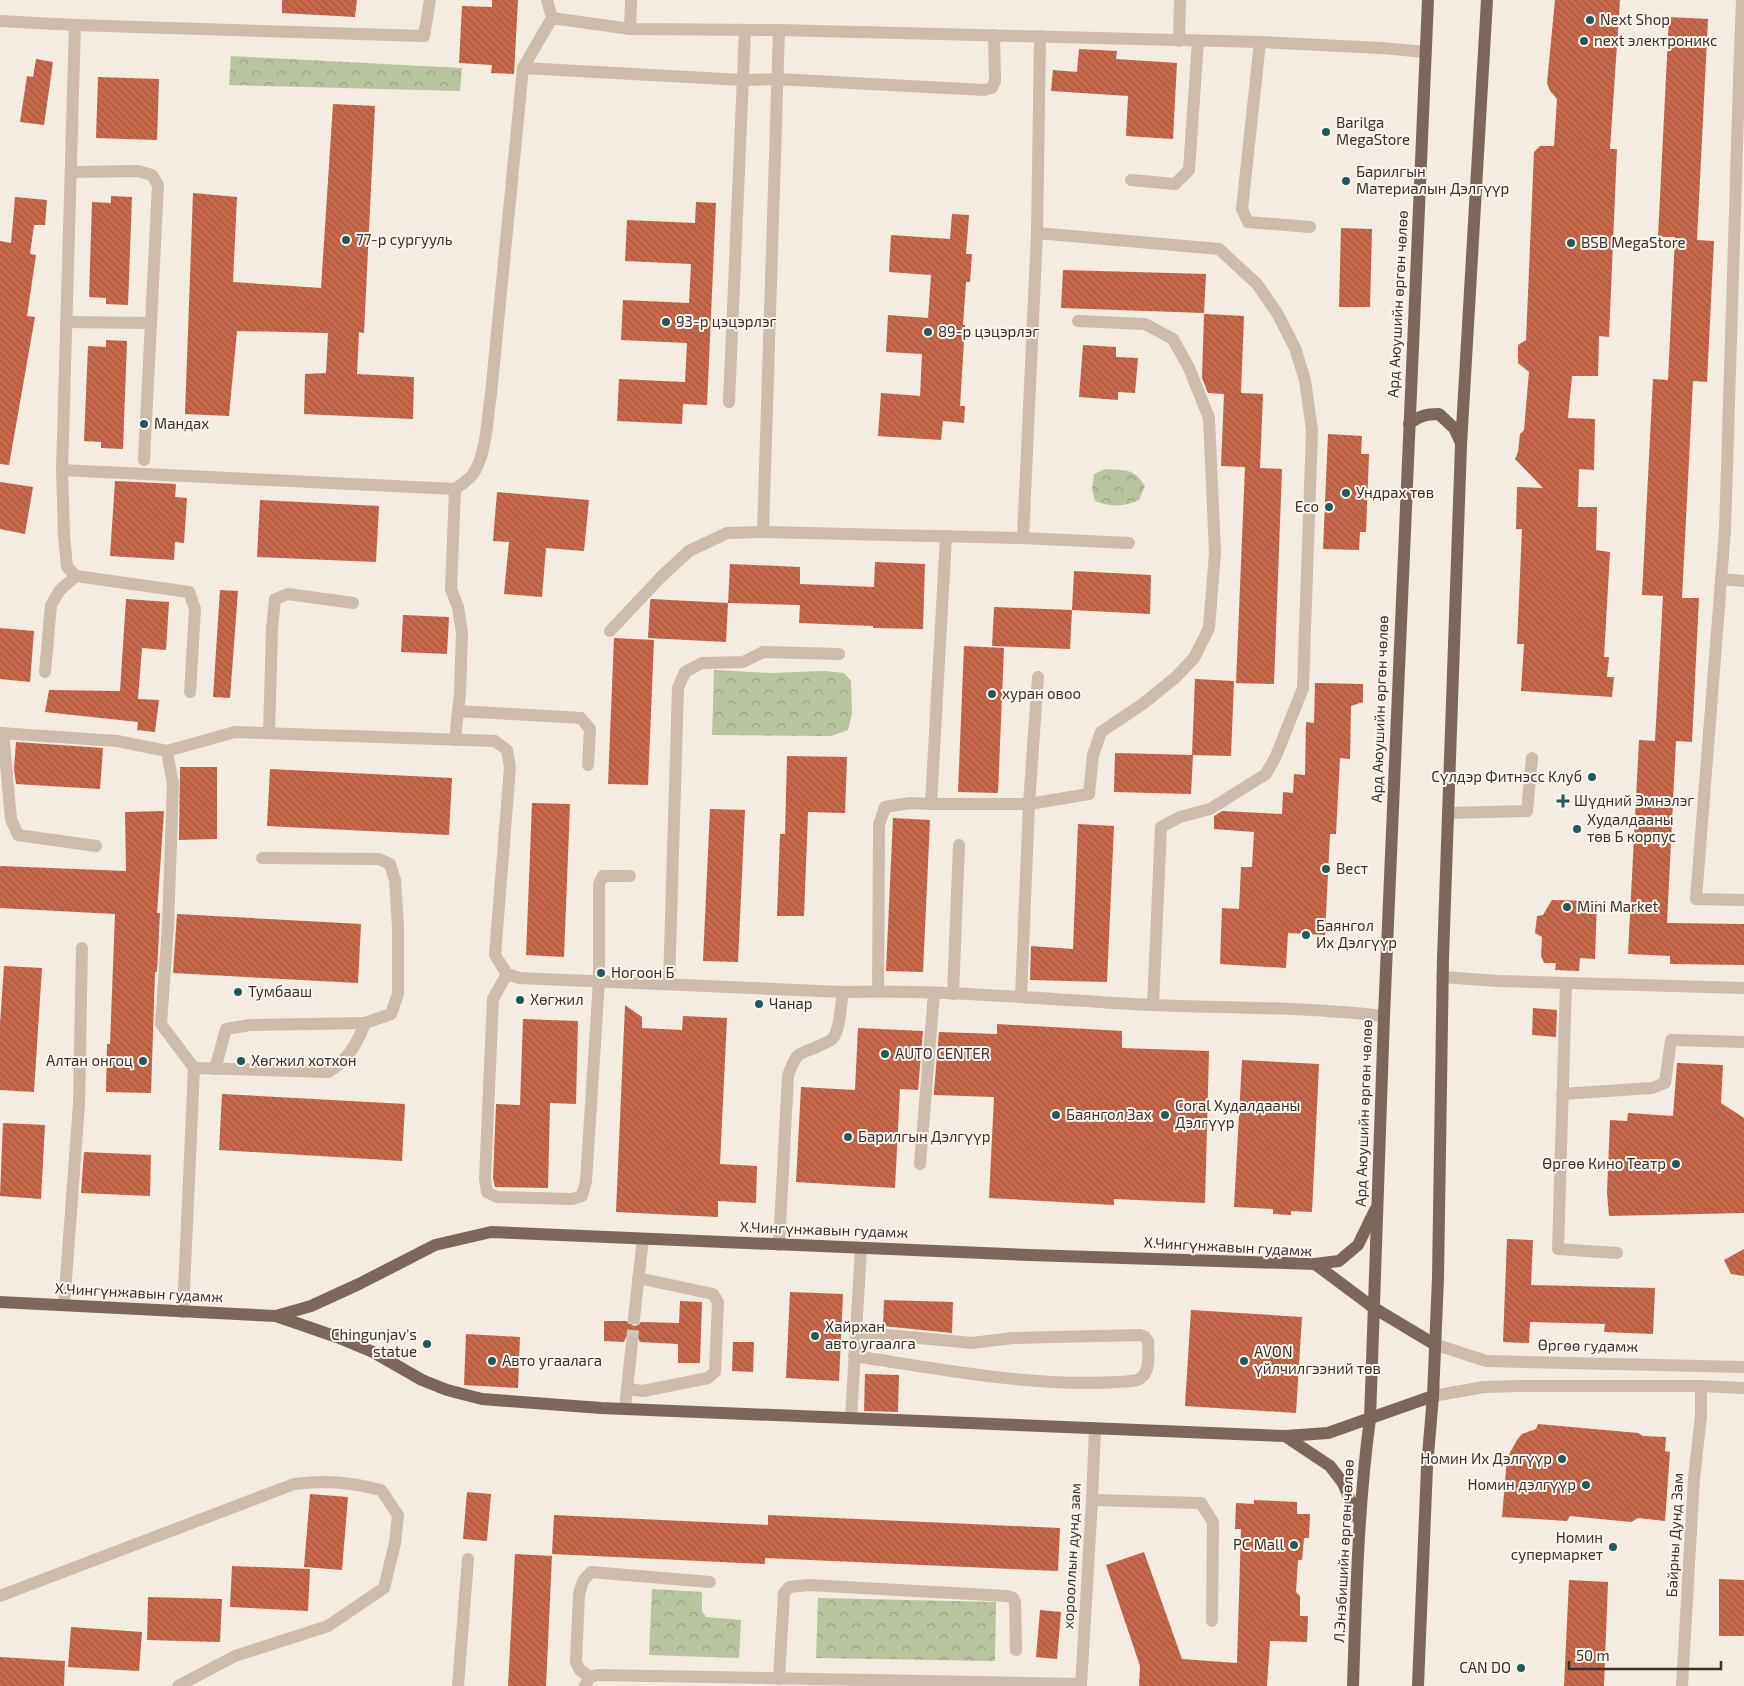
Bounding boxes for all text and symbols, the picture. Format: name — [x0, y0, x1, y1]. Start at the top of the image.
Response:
place label: Next Shop — [1600, 10, 1670, 28]
marker: Next Shop — [1584, 14, 1596, 26]
place label: next электроникс — [1594, 31, 1717, 49]
marker: next электроникс — [1578, 35, 1590, 47]
place label: Barilga MegaStore — [1336, 113, 1410, 148]
marker: Barilga MegaStore — [1320, 126, 1332, 138]
place label: Барилгын Материалын Дэлгүүр — [1356, 162, 1509, 197]
marker: Барилгын Материалын Дэлгүүр — [1340, 175, 1352, 187]
street label: Ард Аюушийн өргөн чөлөө — [1383, 210, 1412, 398]
place label: 77-р сургууль — [356, 230, 453, 249]
place label: BSB MegaStore — [1581, 233, 1686, 251]
marker: 77-р сургууль — [340, 234, 352, 246]
marker: BSB MegaStore — [1565, 237, 1577, 249]
place label: 93-р цэцэрлэг — [676, 312, 777, 330]
marker: 93-р цэцэрлэг — [660, 316, 672, 328]
place label: 89-р цэцэрлэг — [938, 322, 1039, 340]
marker: 89-р цэцэрлэг — [922, 326, 934, 338]
place label: Мандах — [154, 414, 209, 432]
marker: Мандах — [138, 418, 150, 430]
place label: Ундрах төв — [1356, 483, 1434, 501]
marker: Ундрах төв — [1340, 487, 1352, 499]
place label: Eco — [1295, 497, 1319, 515]
marker: Eco — [1323, 501, 1335, 513]
street label: Ард Аюушийн өргөн чөлөө — [1367, 615, 1392, 803]
place label: хуран овоо — [1002, 684, 1081, 703]
marker: хуран овоо — [986, 688, 998, 700]
place label: Сүлдэр Фитнэсс Kлуб — [1431, 767, 1582, 786]
marker: Сүлдэр Фитнэсс Kлуб — [1586, 771, 1598, 783]
place label: Шүдний Эмнэлэг — [1574, 791, 1694, 809]
marker: Шүдний Эмнэлэг — [1556, 794, 1570, 808]
place label: Худалдааны төв Б корпус — [1587, 810, 1676, 846]
marker: Худалдааны төв Б корпус — [1571, 823, 1583, 835]
place label: Вест — [1336, 859, 1368, 877]
marker: Вест — [1320, 863, 1332, 875]
place label: Mini Market — [1577, 897, 1659, 915]
marker: Mini Market — [1561, 901, 1573, 913]
place label: Баянгол Их Дэлгүүр — [1316, 916, 1397, 951]
marker: Баянгол Их Дэлгүүр — [1300, 929, 1312, 941]
place label: Ногоон Б — [611, 963, 675, 981]
marker: Ногоон Б — [595, 967, 607, 979]
place label: Тумбааш — [248, 982, 312, 1001]
marker: Тумбааш — [232, 986, 244, 998]
place label: Хөгжил — [530, 990, 584, 1008]
marker: Хөгжил — [514, 994, 526, 1006]
place label: Чанар — [769, 994, 812, 1012]
marker: Чанар — [753, 998, 765, 1010]
street label: Ард Аюушийн өргөн чөлөө — [1351, 1019, 1376, 1207]
place label: AUTO CENTER — [895, 1044, 990, 1062]
marker: AUTO CENTER — [879, 1048, 891, 1060]
place label: Алтан онгоц — [46, 1051, 133, 1069]
place label: Хөгжил хотхон — [251, 1051, 357, 1069]
marker: Алтан онгоц — [137, 1055, 149, 1067]
marker: Хөгжил хотхон — [235, 1055, 247, 1067]
place label: Coral Худалдааны Дэлгүүр — [1175, 1096, 1300, 1131]
place label: Баянгол Зах — [1066, 1105, 1152, 1123]
marker: Баянгол Зах — [1050, 1109, 1062, 1121]
marker: Coral Худалдааны Дэлгүүр — [1159, 1109, 1171, 1121]
place label: Барилгын Дэлгүүр — [858, 1127, 991, 1145]
marker: Барилгын Дэлгүүр — [842, 1131, 854, 1143]
place label: Өргөө Кино Театр — [1542, 1154, 1666, 1172]
marker: Өргөө Кино Театр — [1670, 1158, 1682, 1170]
street label: Х.Чингүнжавын гудамж — [739, 1217, 909, 1242]
street label: Х.Чингүнжавын гудамж — [1143, 1233, 1313, 1260]
street label: Х.Чингүнжавын гудамж — [54, 1279, 224, 1306]
place label: Хайрхан авто угаалга — [825, 1317, 916, 1353]
place label: Chingunjav's statue — [331, 1325, 417, 1360]
marker: Хайрхан авто угаалга — [809, 1330, 821, 1342]
street label: Өргөө гудамж — [1538, 1335, 1638, 1356]
marker: Chingunjav's statue — [421, 1338, 433, 1350]
place label: AVON үйлчилгээний төв — [1254, 1342, 1381, 1377]
place label: Авто угаалага — [502, 1351, 602, 1370]
marker: Авто угаалага — [486, 1355, 498, 1367]
marker: AVON үйлчилгээний төв — [1238, 1355, 1250, 1367]
place label: Номин Их Дэлгүүр — [1420, 1449, 1552, 1467]
marker: Номин Их Дэлгүүр — [1556, 1453, 1568, 1465]
street label: Л.Энэбишийн өргөн чөлөө — [1329, 1459, 1357, 1643]
street label: Байрны Дунд Зам — [1662, 1472, 1687, 1598]
place label: Номин дэлгүүр — [1467, 1475, 1576, 1493]
marker: Номин дэлгүүр — [1580, 1479, 1592, 1491]
street label: хорооллын дунд зам — [1058, 1482, 1085, 1630]
place label: Номин супермаркет — [1511, 1528, 1603, 1564]
place label: PC Mall — [1233, 1535, 1285, 1553]
marker: PC Mall — [1288, 1539, 1300, 1551]
marker: Номин супермаркет — [1607, 1541, 1619, 1553]
scale bar — [1569, 1638, 1722, 1670]
text: 50 m — [1576, 1646, 1610, 1664]
place label: CAN DO — [1459, 1658, 1511, 1676]
marker: CAN DO — [1515, 1662, 1527, 1674]

